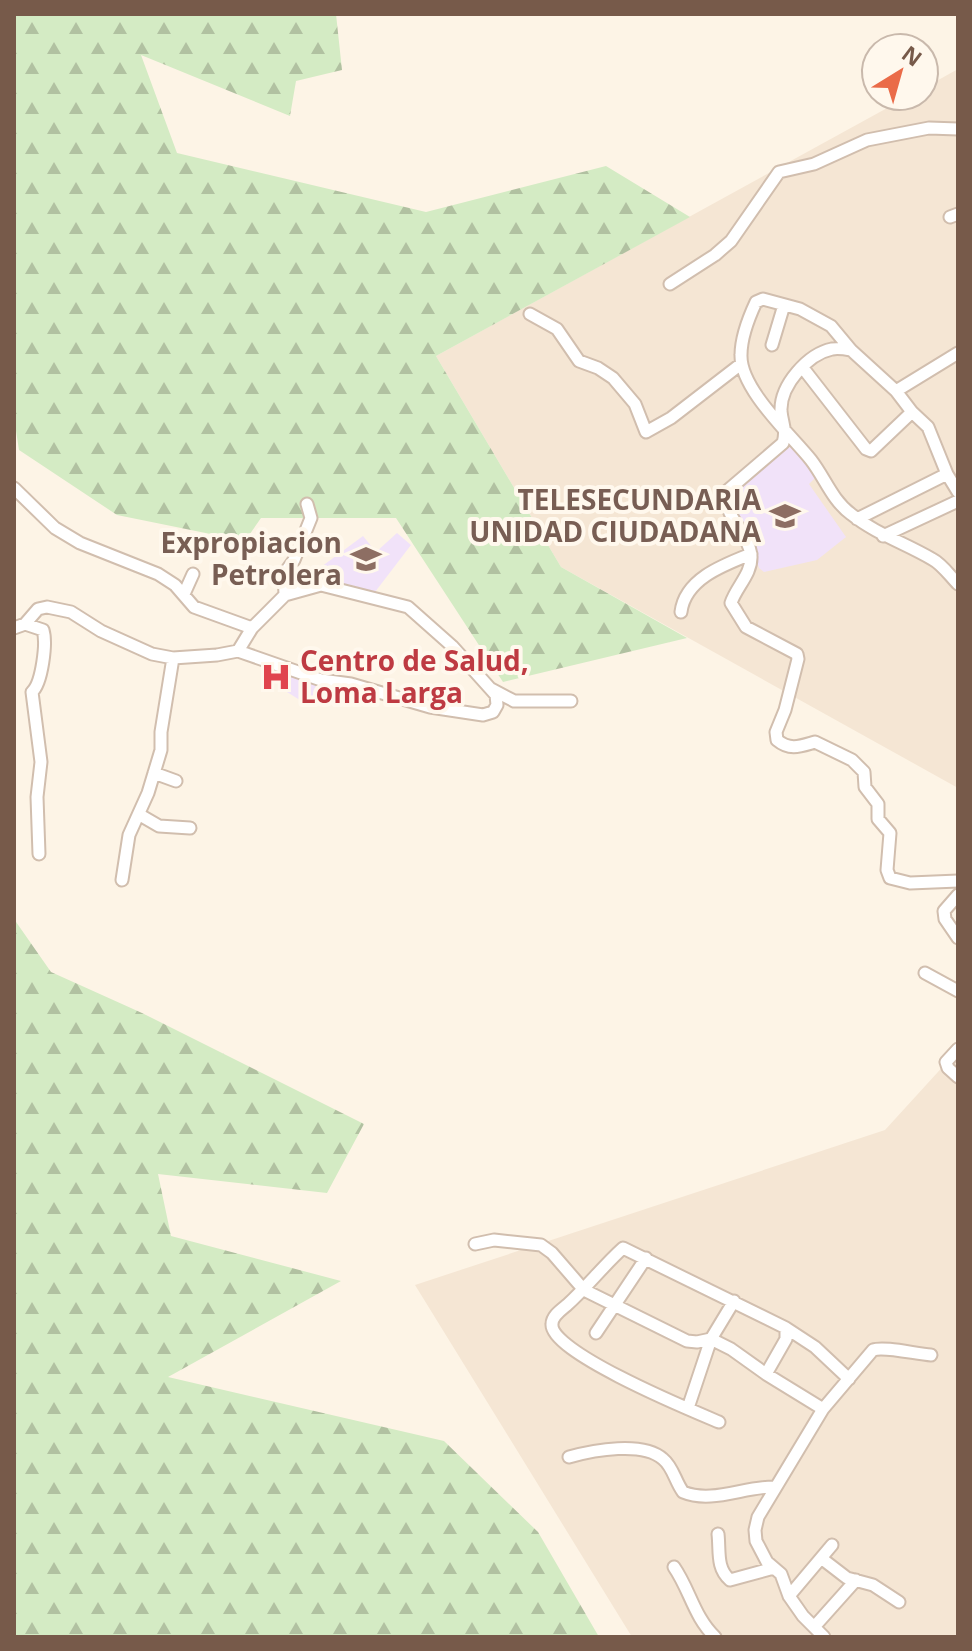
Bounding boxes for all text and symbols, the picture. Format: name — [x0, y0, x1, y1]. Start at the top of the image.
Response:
north arrow — [860, 32, 940, 112]
text: N — [896, 38, 929, 73]
place label: TELESECUNDARIA UNIDAD CIUDADANA — [469, 480, 762, 550]
school or university icon: TELESECUNDARIA UNIDAD CIUDADANA — [768, 499, 802, 533]
place label: Expropiacion Petrolera — [161, 523, 342, 593]
school or university icon: Expropiacion Petrolera — [349, 542, 383, 576]
place label: Centro de Salud, Loma Larga — [300, 641, 529, 711]
hospital icon: Centro de Salud, Loma Larga — [259, 660, 293, 694]

